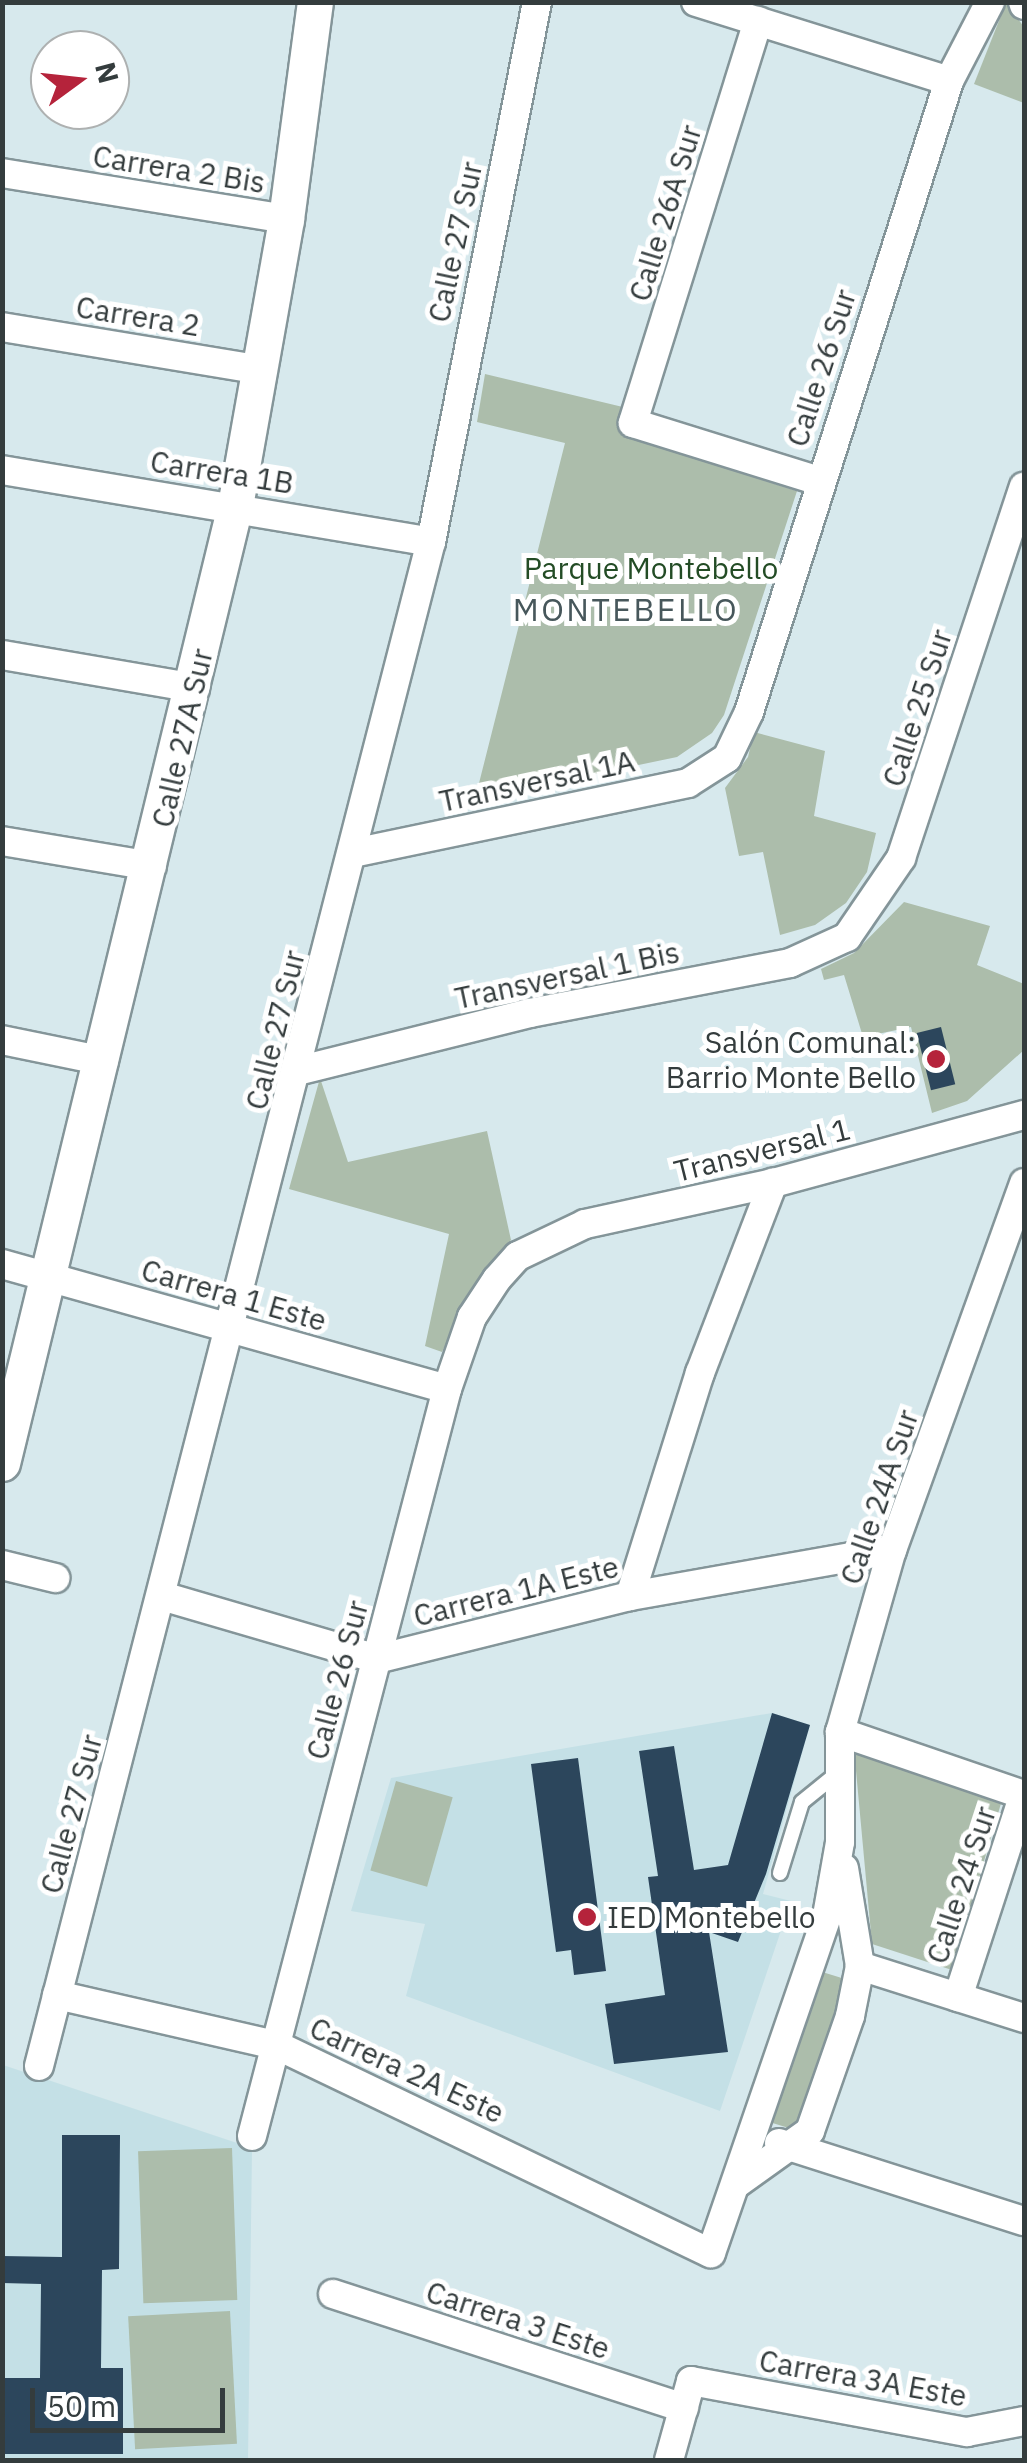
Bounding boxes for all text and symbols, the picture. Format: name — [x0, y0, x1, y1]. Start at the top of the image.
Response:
north arrow — [30, 30, 130, 130]
text: N — [87, 58, 128, 87]
street label: Calle 26A Sur — [621, 121, 709, 305]
street label: Carrera 2 Bis — [90, 138, 268, 200]
street label: Calle 27 Sur — [420, 159, 490, 325]
street label: Calle 26 Sur — [779, 285, 863, 451]
street label: Carrera 2 — [73, 288, 203, 344]
street label: Carrera 1B — [148, 443, 296, 501]
park label: Parque Montebello — [524, 550, 778, 586]
district label: MONTEBELLO — [513, 590, 739, 628]
street label: Calle 25 Sur — [875, 625, 959, 791]
street label: Calle 27A Sur — [144, 645, 220, 831]
street label: Transversal 1A — [436, 743, 638, 819]
street label: Transversal 1 Bis — [451, 934, 683, 1016]
street label: Calle 27 Sur — [238, 947, 312, 1113]
place label: Salón Comunal: Barrio Monte Bello — [666, 1024, 916, 1094]
marker: Salón Comunal: Barrio Monte Bello — [925, 1048, 947, 1070]
street label: Transversal 1 — [670, 1111, 854, 1189]
street label: Carrera 1 Este — [137, 1251, 331, 1339]
street label: Calle 24A Sur — [832, 1405, 926, 1589]
street label: Carrera 1A Este — [410, 1548, 622, 1634]
street label: Calle 26 Sur — [299, 1597, 375, 1763]
street label: Calle 27 Sur — [33, 1731, 109, 1897]
street label: Calle 24 Sur — [919, 1802, 1003, 1968]
place label: IED Montebello — [607, 1899, 816, 1935]
marker: IED Montebello — [576, 1906, 598, 1928]
street label: Carrera 2A Este — [304, 2009, 510, 2131]
street label: Carrera 3 Este — [422, 2273, 614, 2367]
street label: Carrera 3A Este — [756, 2342, 970, 2414]
scale bar — [35, 2368, 230, 2430]
text: 50 m — [47, 2386, 116, 2425]

